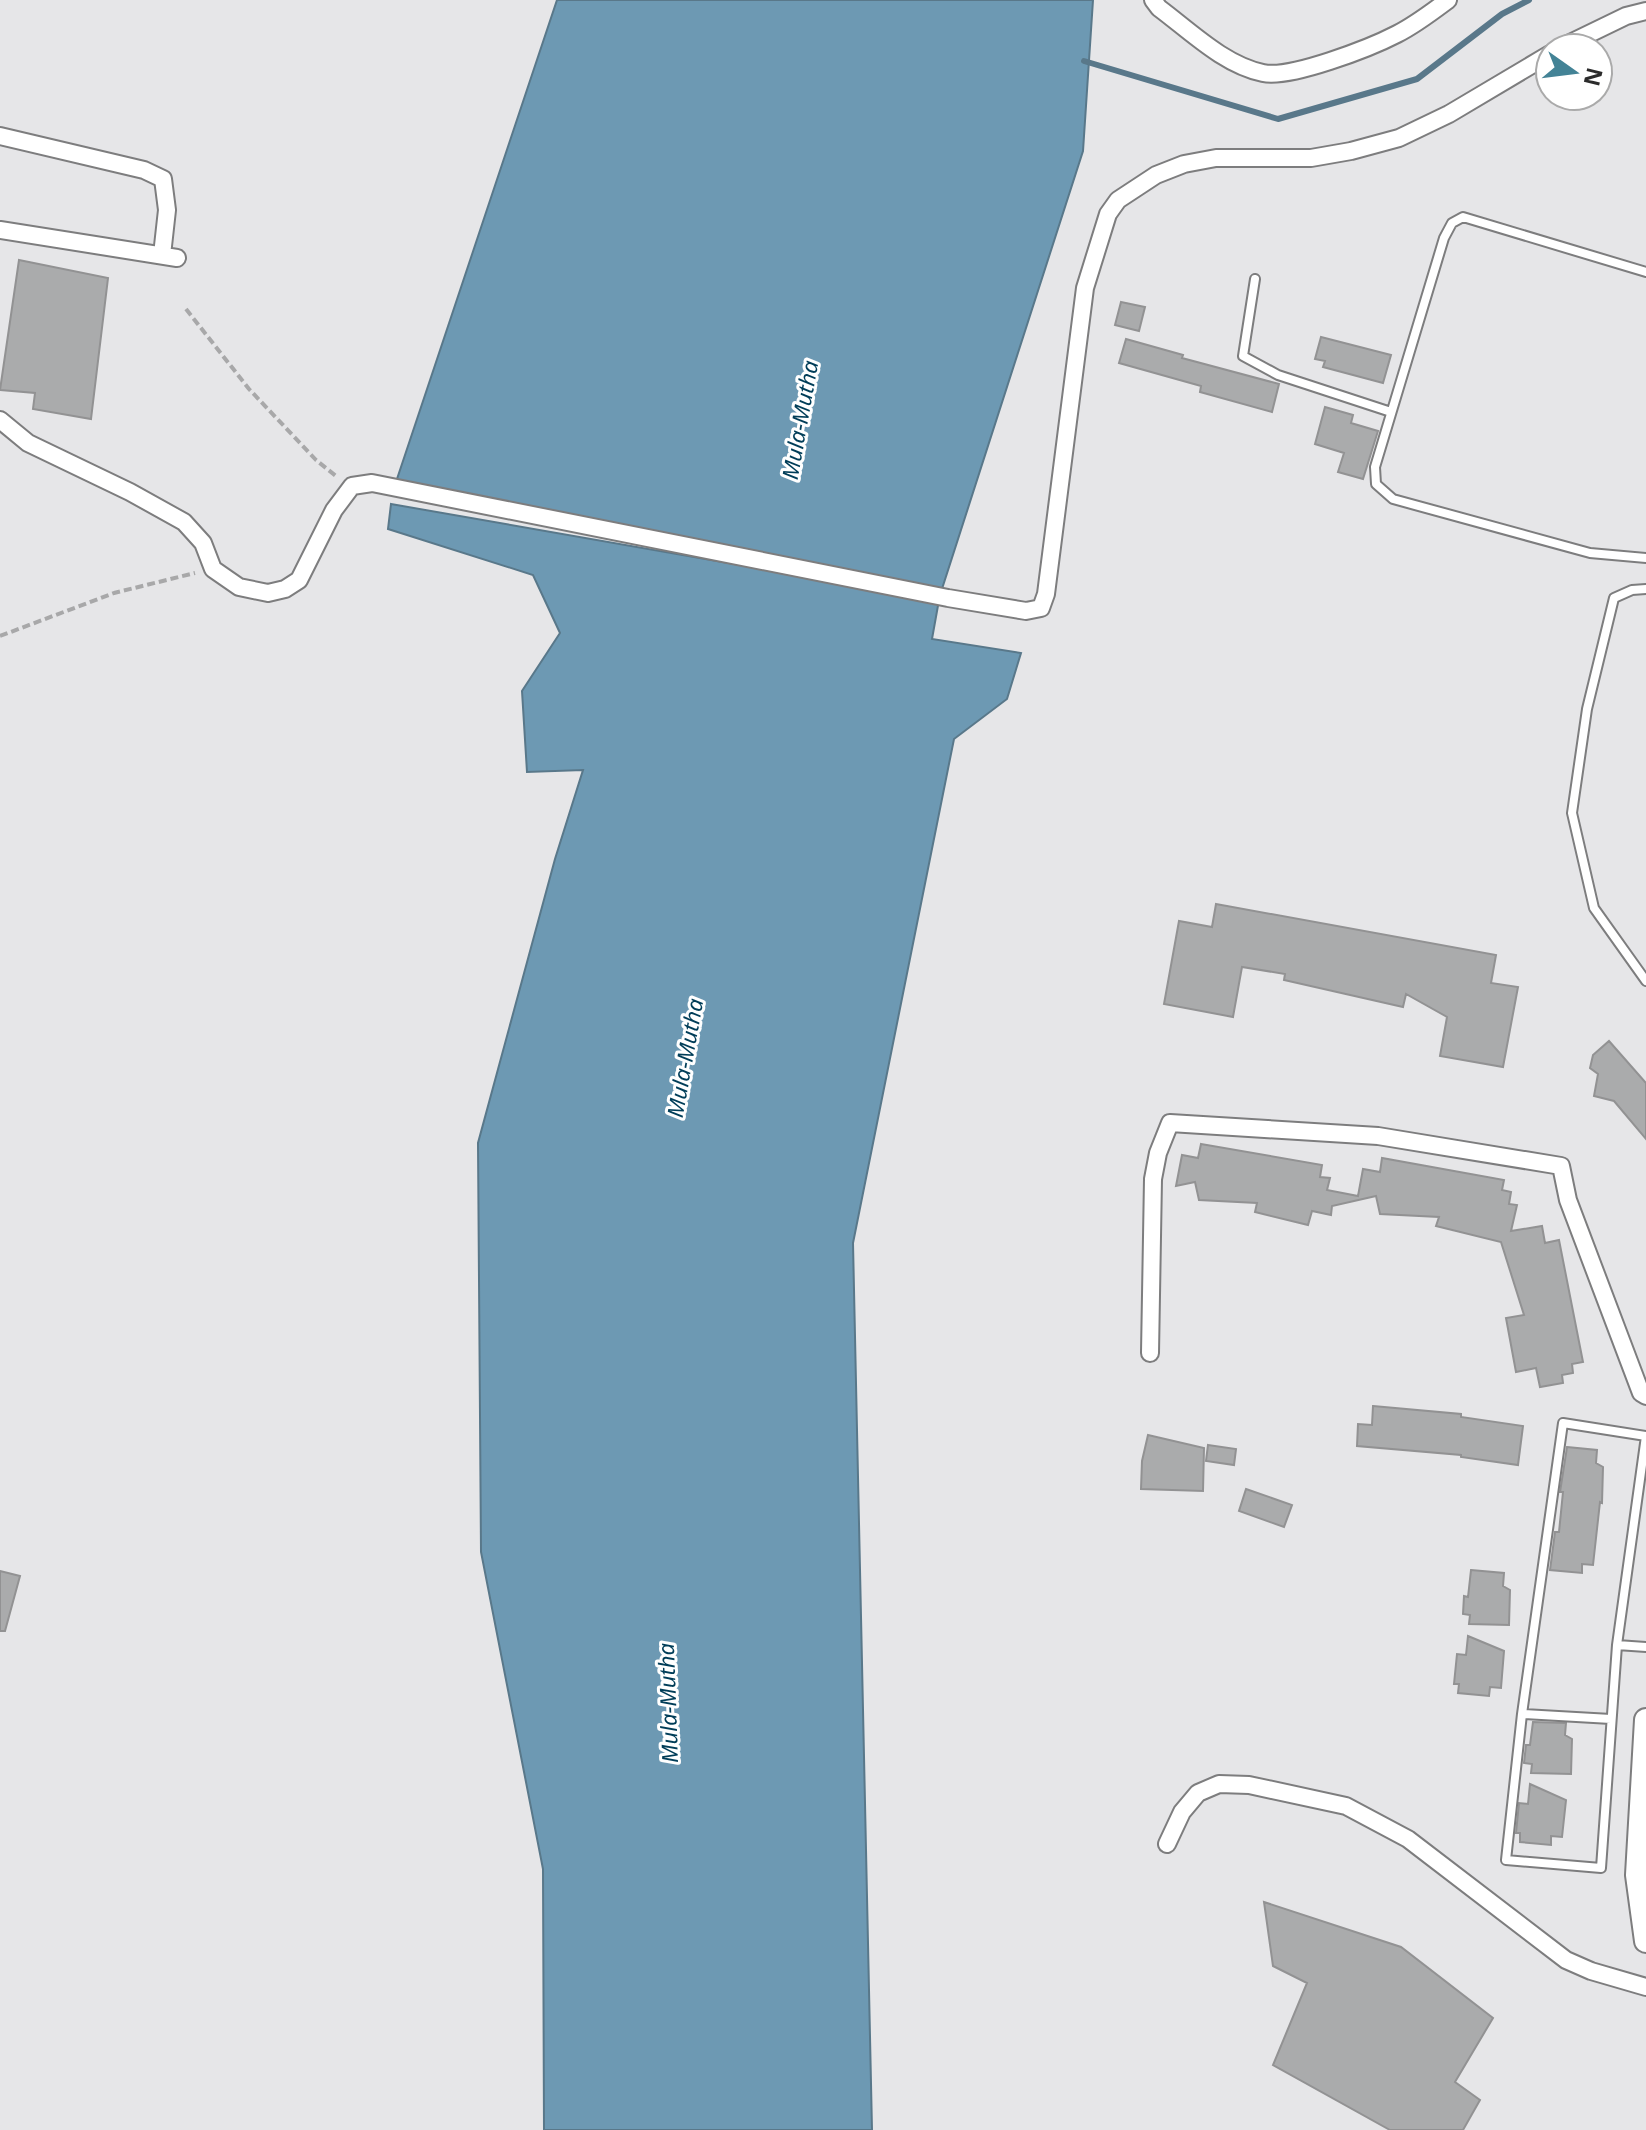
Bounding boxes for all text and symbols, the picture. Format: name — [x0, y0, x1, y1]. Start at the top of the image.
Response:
north arrow — [1534, 32, 1614, 112]
text: N — [1578, 65, 1611, 89]
water label: Mula-Mutha — [774, 358, 824, 482]
water label: Mula-Mutha — [659, 996, 709, 1120]
water label: Mula-Mutha — [650, 1642, 684, 1764]

